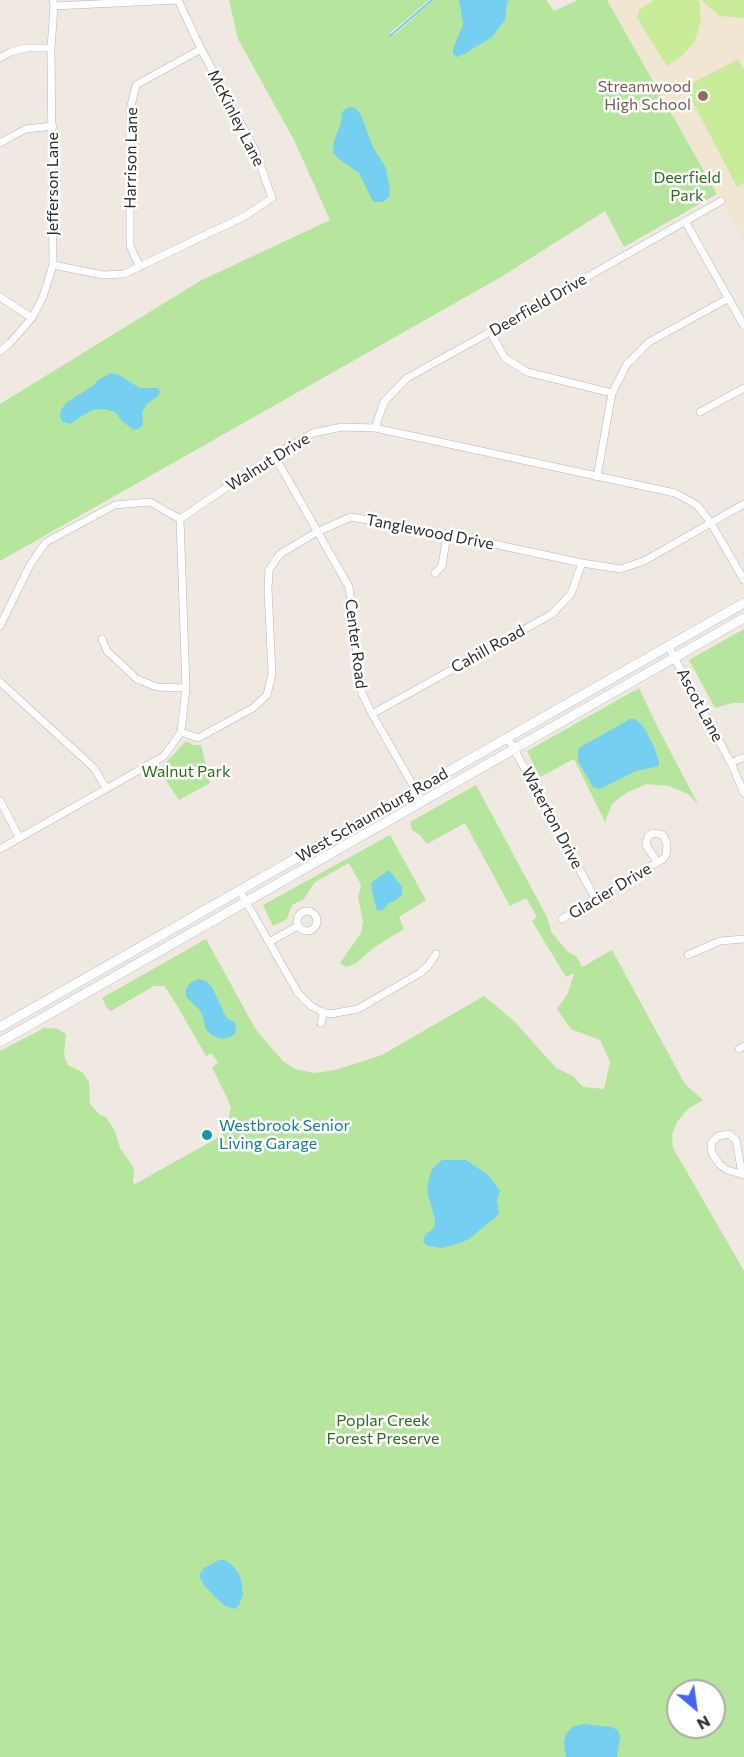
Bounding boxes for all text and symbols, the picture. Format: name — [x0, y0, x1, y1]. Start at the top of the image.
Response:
street label: McKinley Lane — [203, 66, 269, 170]
place label: Streamwood High School — [598, 77, 691, 115]
marker: Streamwood High School — [696, 89, 710, 103]
street label: Harrison Lane — [121, 107, 141, 209]
street label: Jefferson Lane — [43, 132, 63, 236]
park label: Deerfield Park — [653, 168, 721, 206]
street label: Deerfield Drive — [486, 269, 590, 341]
street label: Walnut Drive — [223, 429, 313, 495]
street label: Tanglewood Drive — [364, 510, 496, 554]
street label: Center Road — [341, 598, 371, 690]
street label: Cahill Road — [448, 621, 528, 677]
street label: Ascot Lane — [673, 665, 727, 745]
park label: Walnut Park — [141, 762, 231, 782]
street label: West Schaumburg Road — [293, 764, 451, 866]
street label: Waterton Drive — [517, 764, 587, 872]
street label: Glacier Drive — [565, 859, 655, 923]
place label: Westbrook Senior Living Garage — [219, 1116, 350, 1154]
marker: Westbrook Senior Living Garage — [200, 1128, 214, 1142]
park label: Poplar Creek Forest Preserve — [327, 1411, 439, 1449]
north arrow — [666, 1679, 726, 1739]
text: N — [694, 1712, 714, 1735]

